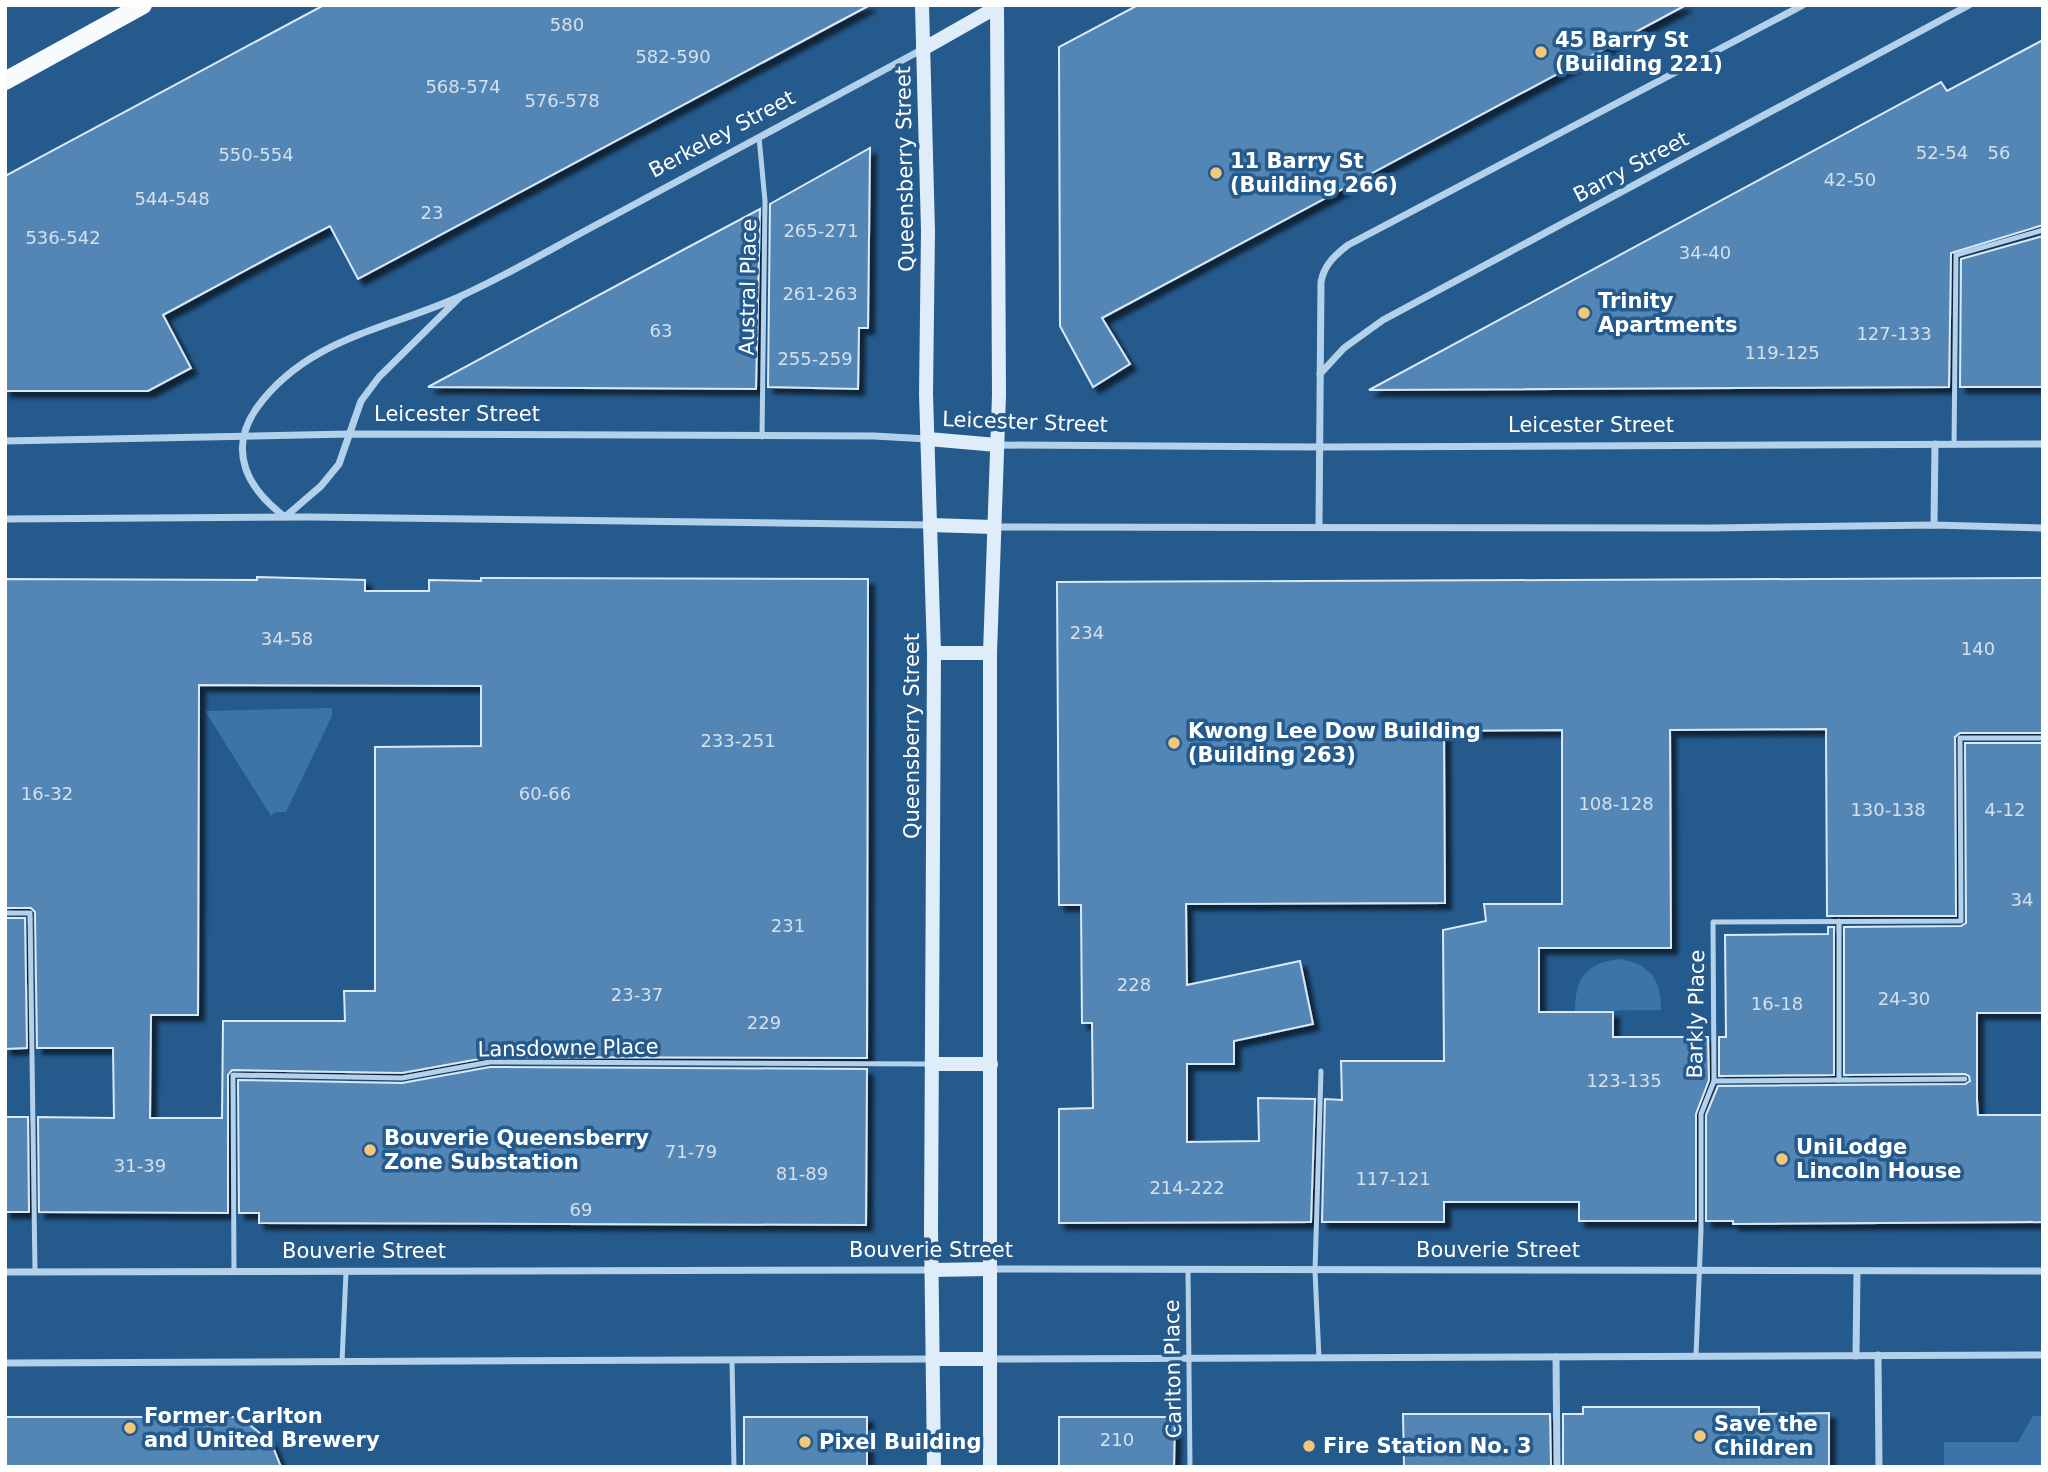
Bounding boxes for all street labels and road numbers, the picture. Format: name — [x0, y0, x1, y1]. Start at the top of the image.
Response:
street label: Queensberry Street — [891, 66, 919, 272]
street label: Berkeley Street — [645, 85, 799, 183]
street label: Barry Street — [1569, 127, 1693, 207]
street label: Austral Place — [735, 218, 761, 356]
street label: Leicester Street — [374, 402, 540, 426]
street label: Leicester Street — [942, 407, 1108, 437]
street label: Leicester Street — [1508, 413, 1674, 437]
street label: Queensberry Street — [900, 633, 924, 839]
street label: Barkly Place — [1683, 949, 1709, 1079]
street label: Lansdowne Place — [477, 1034, 659, 1062]
street label: Bouverie Street — [849, 1238, 1013, 1262]
street label: Bouverie Street — [1416, 1238, 1580, 1262]
street label: Bouverie Street — [282, 1239, 446, 1263]
street label: Carlton Place — [1160, 1299, 1186, 1439]

